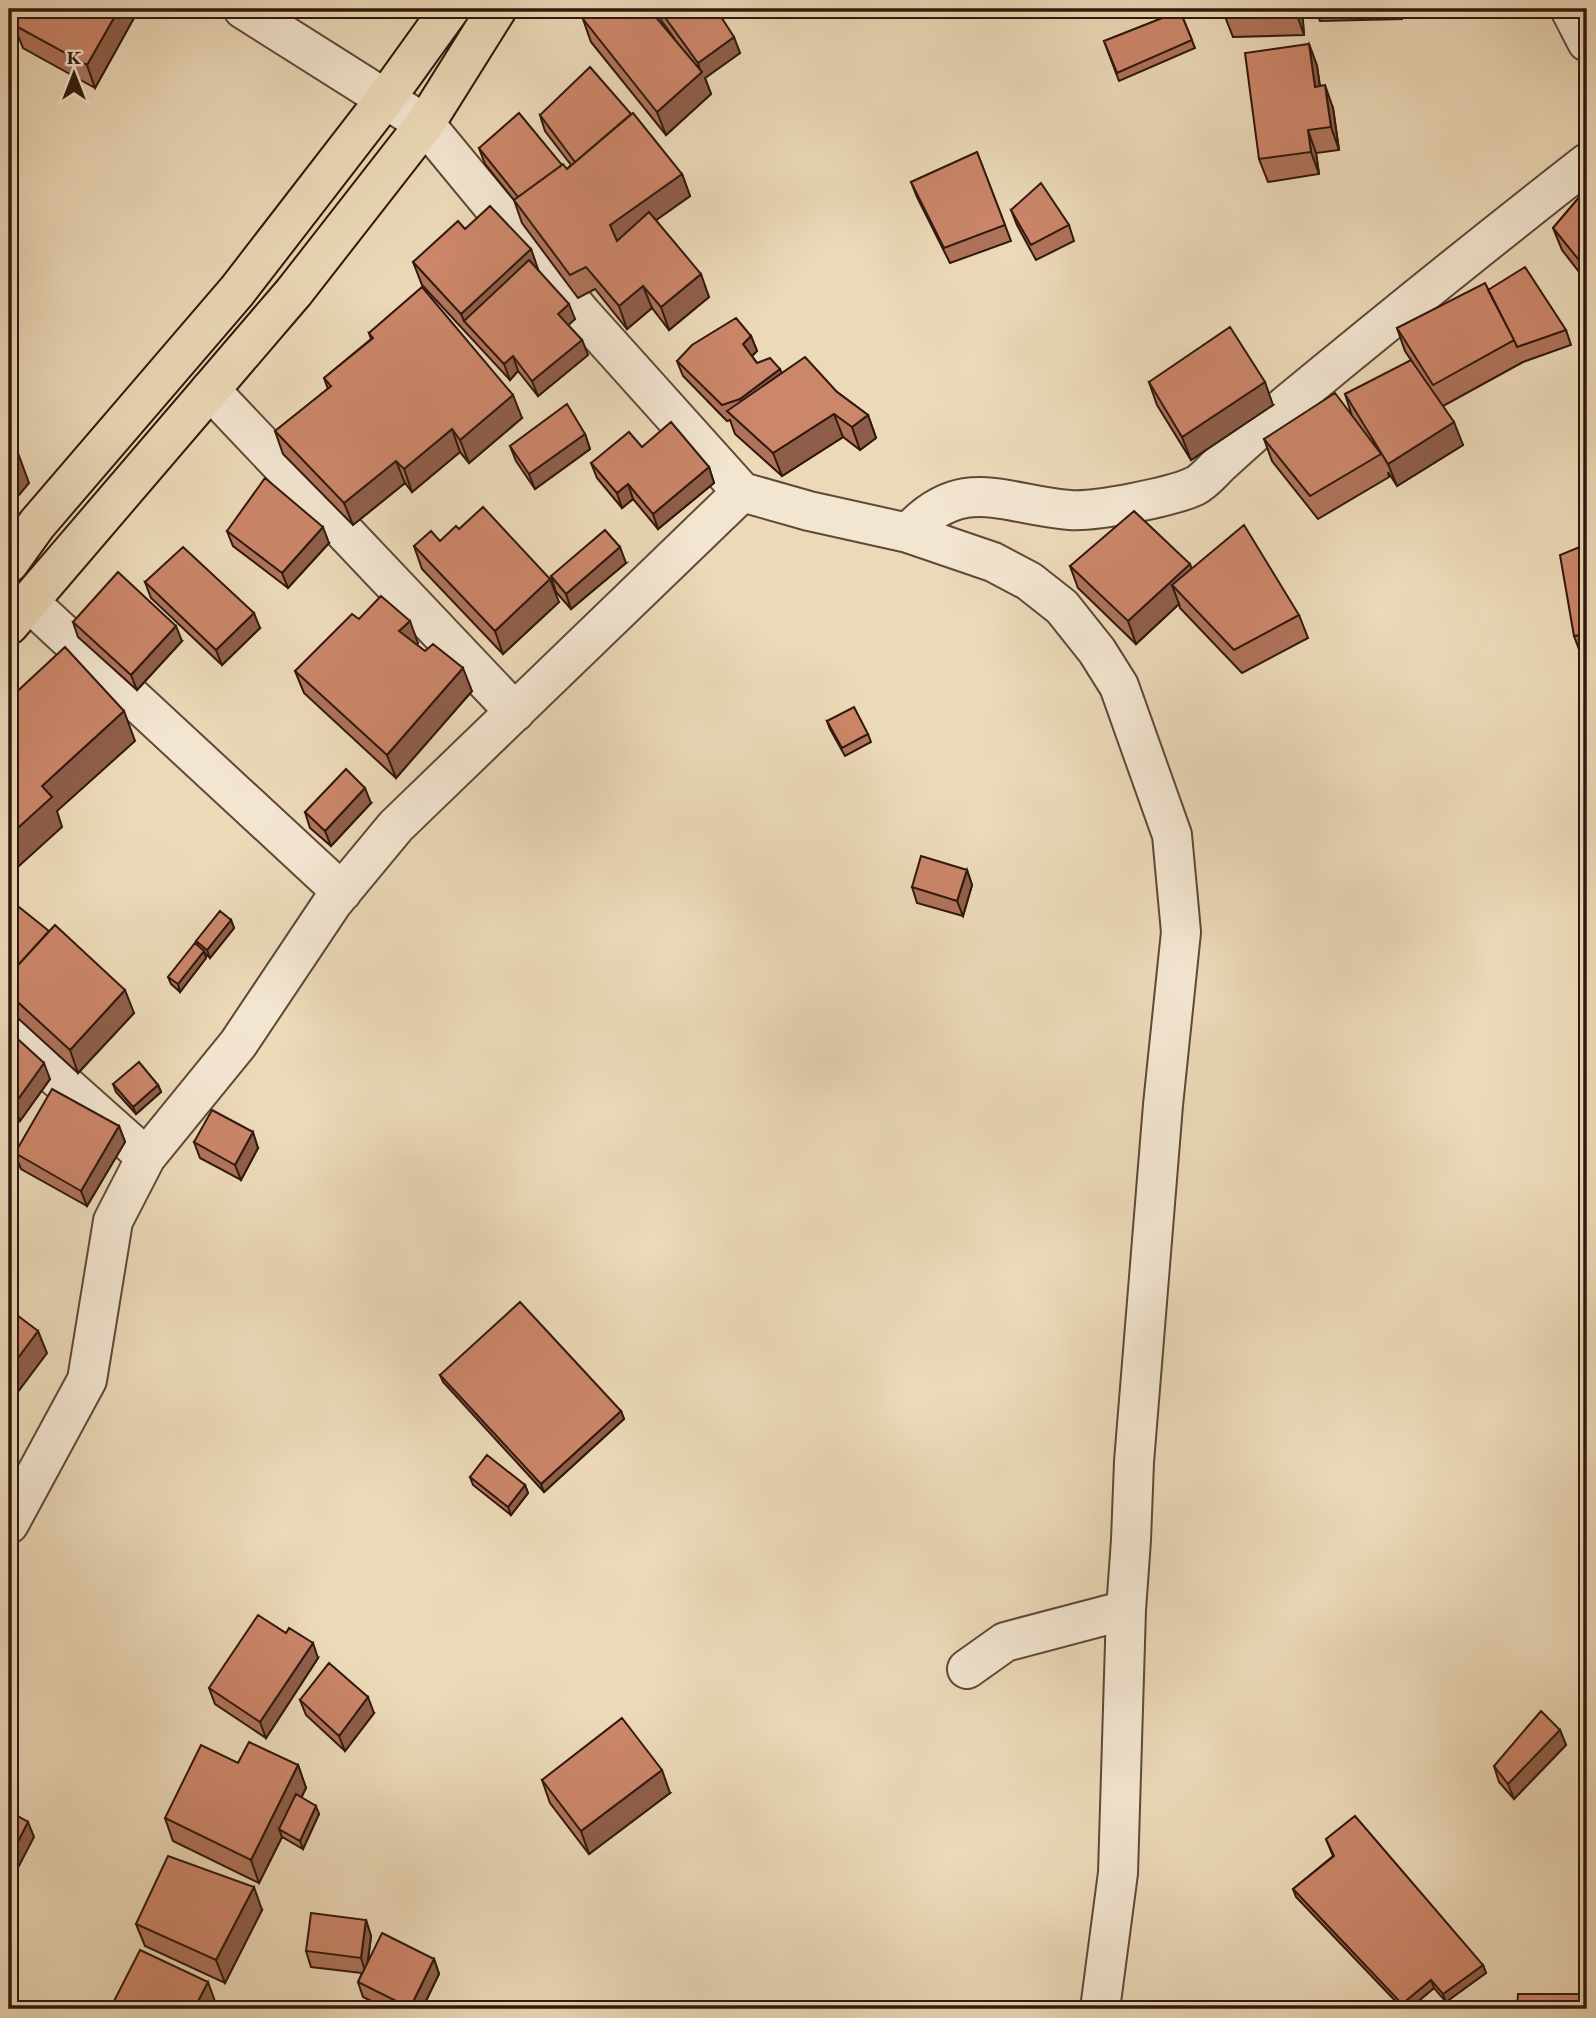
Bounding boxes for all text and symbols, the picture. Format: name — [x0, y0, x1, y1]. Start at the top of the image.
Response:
north arrow — [38, 38, 108, 108]
text: K — [67, 45, 82, 70]

